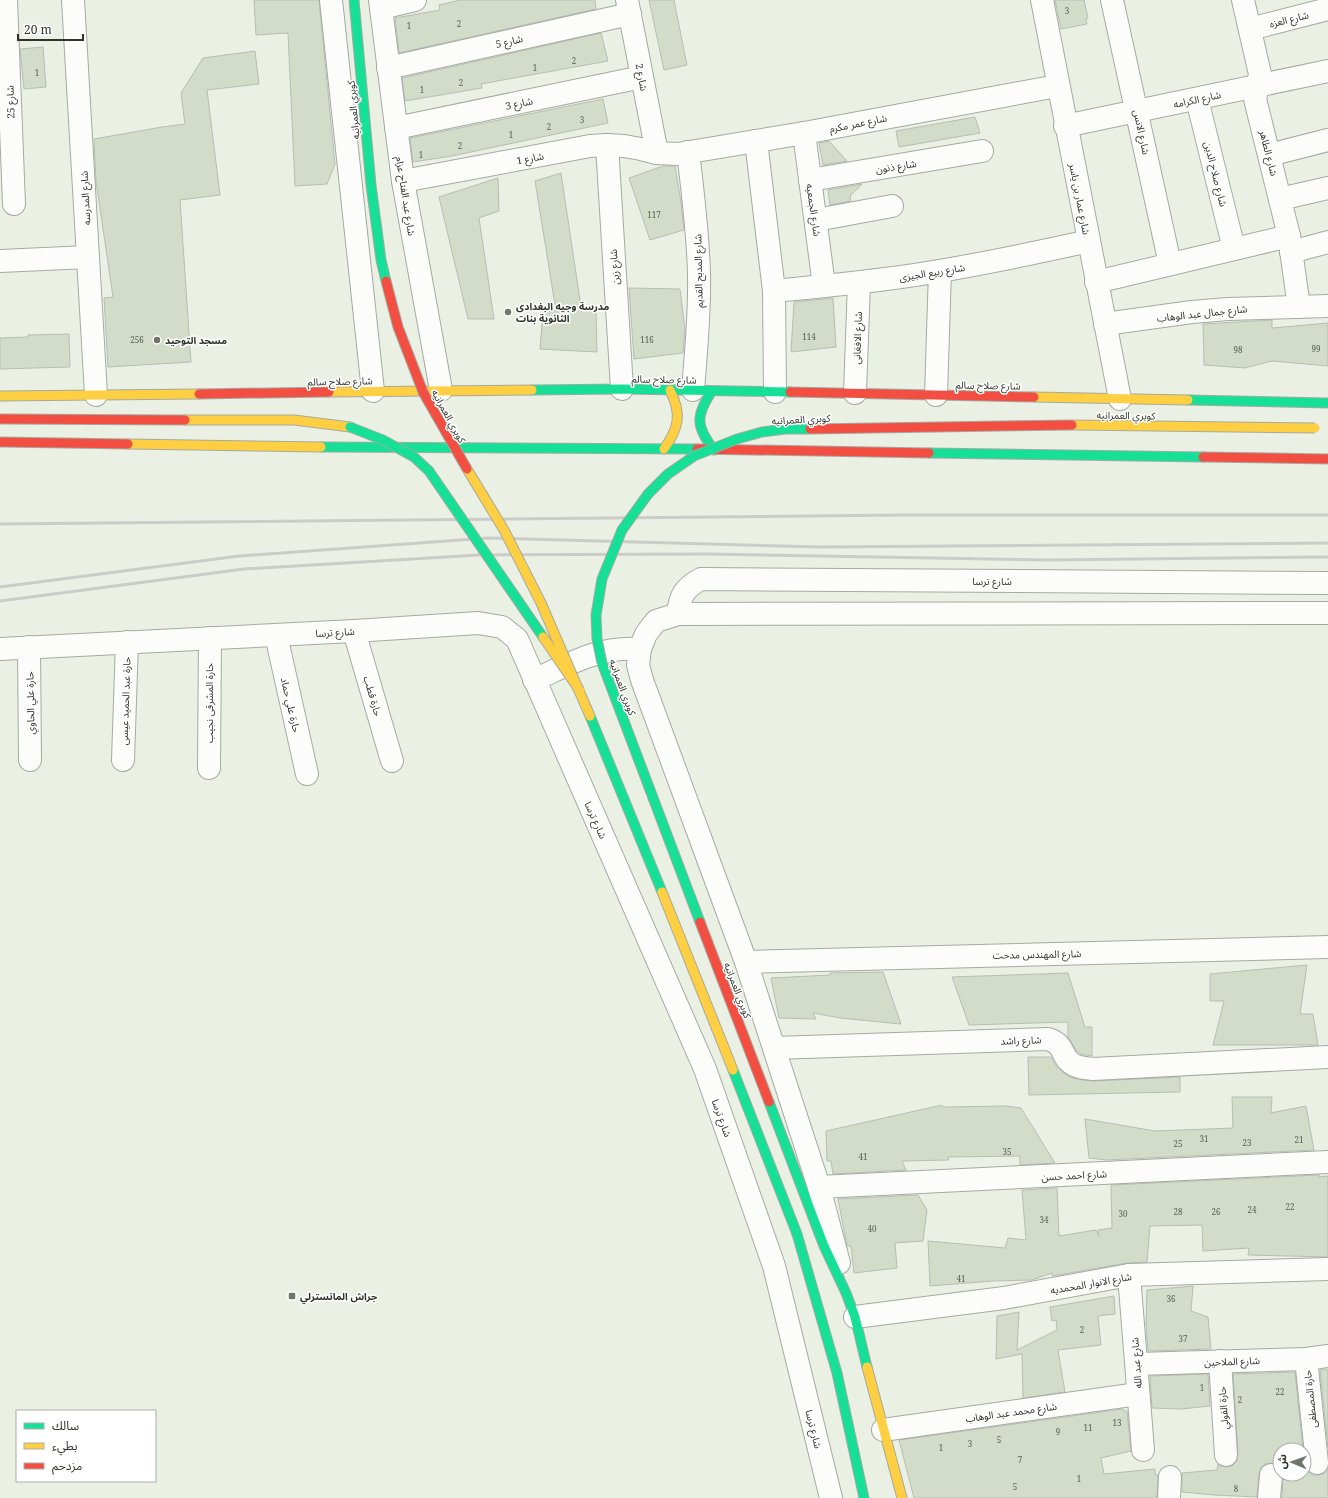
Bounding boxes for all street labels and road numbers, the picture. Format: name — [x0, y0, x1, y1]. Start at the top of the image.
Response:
street label: شارع العزه — [1268, 7, 1310, 32]
street label: شارع 5 — [494, 31, 524, 52]
street label: شارع 2 — [632, 62, 652, 92]
street label: كوبري العمرانيه — [343, 79, 364, 140]
street label: شارع 25 — [2, 85, 19, 119]
street label: شارع الكرامه — [1172, 87, 1222, 112]
street label: شارع 3 — [504, 93, 534, 114]
street label: شارع الانس — [1129, 108, 1154, 156]
street label: شارع عمر مكرم — [828, 111, 888, 137]
street label: شارع الطاهر — [1255, 128, 1281, 178]
street label: شارع صلاح الدين — [1200, 140, 1231, 208]
street label: شارع 1 — [515, 148, 545, 168]
street label: شارع عبد الفتاح عزام — [391, 155, 419, 237]
street label: شارع ذنون — [875, 156, 918, 177]
street label: شارع عمار بن ياسر — [1065, 161, 1094, 236]
street label: شارع المدرسه — [77, 170, 94, 225]
street label: شارع الجمعيه — [802, 183, 825, 238]
street label: شارع المدبح القديم — [690, 234, 707, 308]
street label: شارع زين — [606, 248, 623, 285]
street label: شارع ربيع الجيزى — [898, 260, 966, 285]
street label: شارع جمال عبد الوهاب — [1156, 301, 1248, 326]
street label: شارع الافغانى — [849, 311, 866, 365]
street label: شارع صلاح سالم — [631, 371, 697, 388]
street label: شارع صلاح سالم — [307, 373, 373, 390]
street label: شارع صلاح سالم — [955, 377, 1021, 394]
street label: كوبري العمرانيه — [427, 387, 470, 447]
street label: كوبري العمرانيه — [1096, 407, 1157, 424]
street label: كوبري العمرانيه — [771, 410, 832, 429]
street label: شارع ترسا — [972, 574, 1012, 589]
street label: شارع ترسا — [315, 624, 355, 641]
street label: حارة عبد الحميد عيسى — [116, 656, 134, 745]
street label: كوبري العمرانيه — [605, 657, 640, 718]
street label: حارة المشرقى نجيب — [202, 663, 216, 743]
street label: حارة علي الحاوي — [22, 671, 39, 735]
street label: حارة قطب — [361, 674, 385, 718]
street label: حارة علي حماد — [277, 676, 304, 734]
street label: شارع ترسا — [581, 799, 610, 841]
street label: شارع المهندس مدحت — [993, 946, 1082, 963]
street label: كوبري العمرانيه — [720, 960, 755, 1021]
street label: شارع راشد — [1000, 1032, 1042, 1049]
street label: شارع ترسا — [708, 1097, 735, 1139]
street label: شارع احمد حسن — [1041, 1166, 1107, 1185]
street label: شارع الانوار المحمديه — [1049, 1269, 1133, 1298]
street label: شارع عبد الله — [1127, 1337, 1146, 1389]
street label: شارع الملاحين — [1204, 1353, 1260, 1370]
street label: حارة المصطفى — [1300, 1369, 1320, 1429]
street label: حارة الفولي — [1214, 1386, 1233, 1430]
street label: شارع محمد عبد الوهاب — [964, 1399, 1058, 1426]
street label: شارع ترسا — [801, 1408, 826, 1450]

